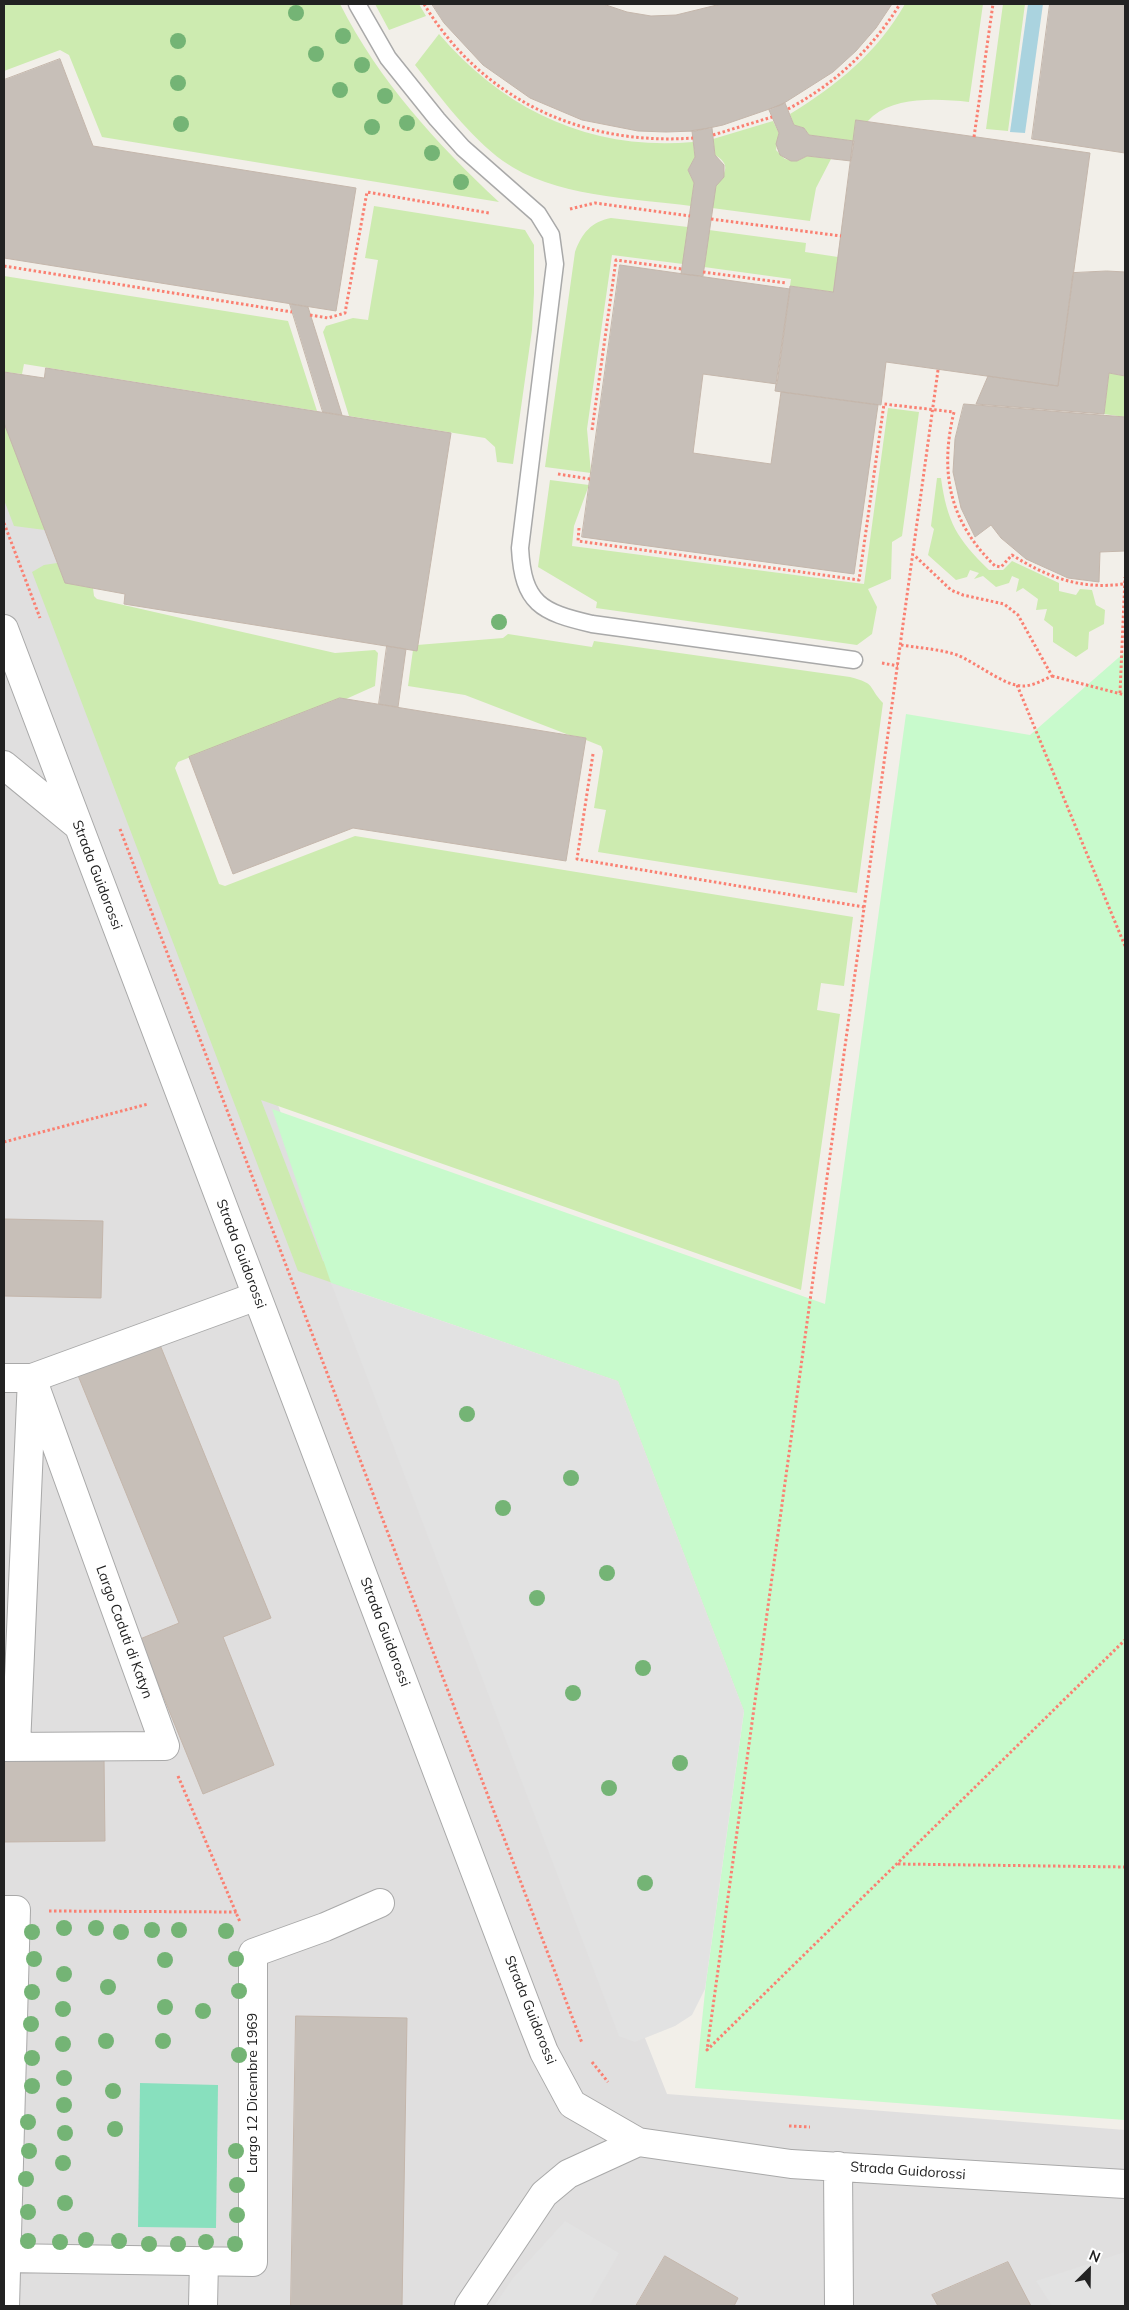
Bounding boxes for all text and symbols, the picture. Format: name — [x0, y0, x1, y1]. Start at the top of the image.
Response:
street label: Strada Guidorossi — [68, 818, 126, 932]
street label: Strada Guidorossi — [212, 1197, 270, 1311]
street label: Largo Caduti di Katyn — [92, 1563, 156, 1701]
street label: Strada Guidorossi — [356, 1575, 414, 1689]
street label: Strada Guidorossi — [501, 1953, 559, 2067]
street label: Largo 12 Dicembre 1969 — [245, 2013, 261, 2173]
street label: Strada Guidorossi — [850, 2159, 966, 2183]
north arrow — [1064, 2245, 1114, 2295]
text: N — [1086, 2246, 1103, 2267]

